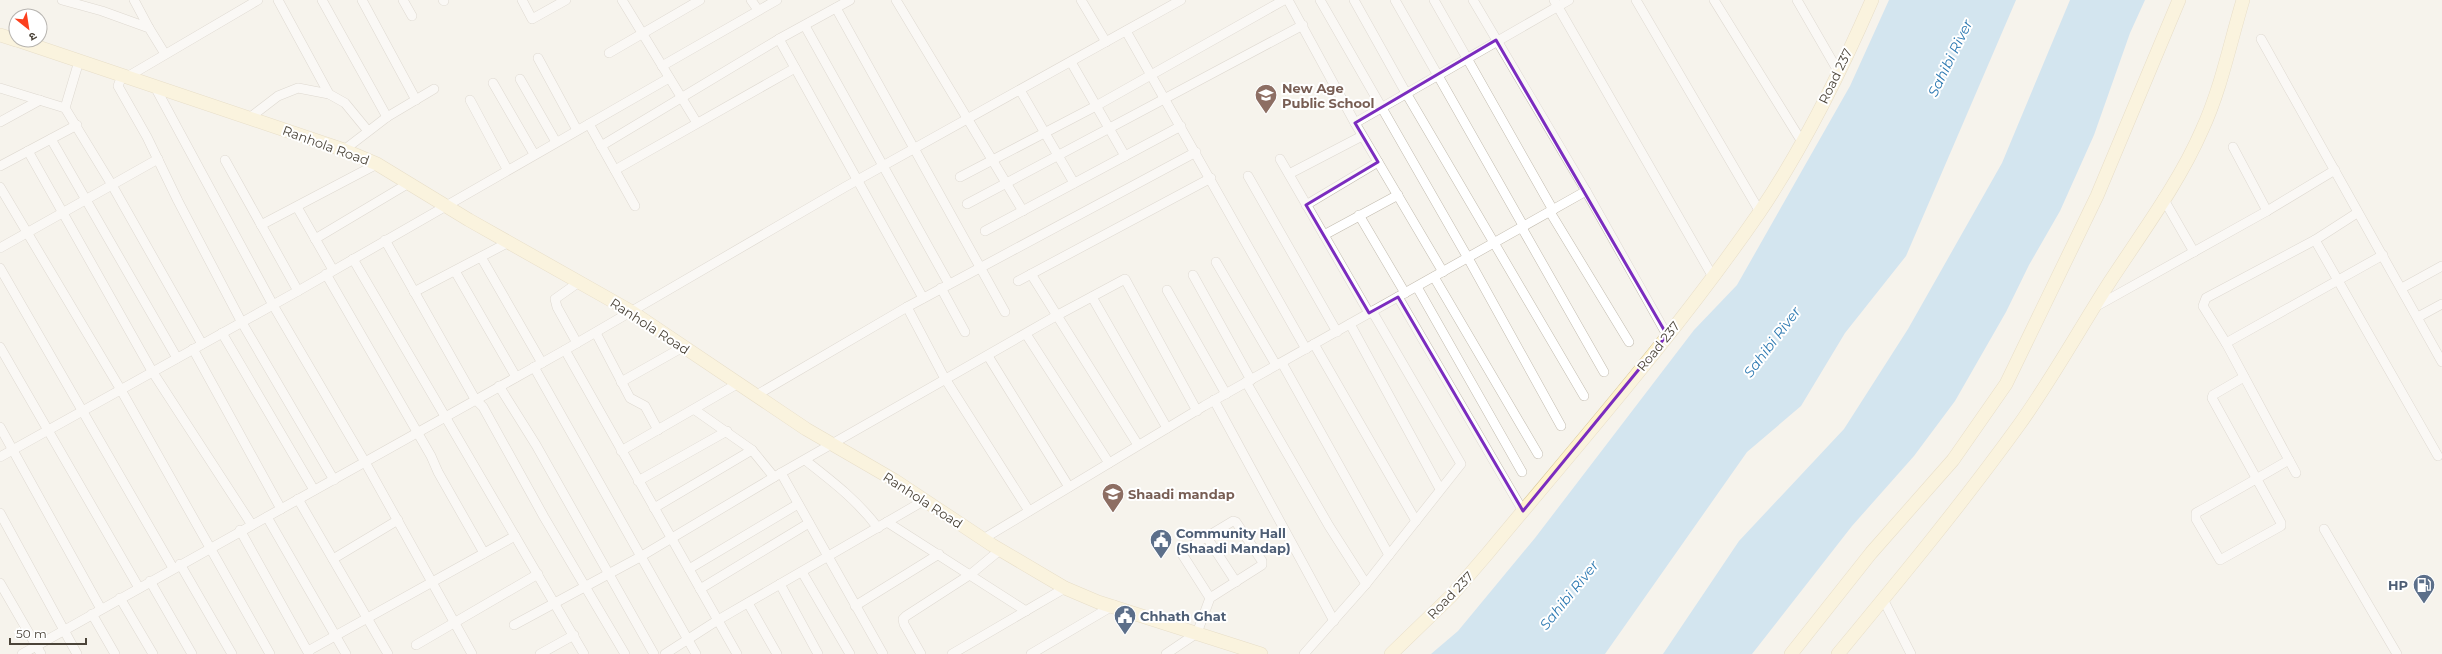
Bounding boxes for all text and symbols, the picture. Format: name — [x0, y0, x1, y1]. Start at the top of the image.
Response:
north arrow — [8, 8, 48, 48]
water label: Sahibi River — [1924, 16, 1977, 100]
text: उ — [26, 29, 39, 45]
street label: Road 237 — [1815, 45, 1855, 106]
place label: New Age Public School — [1282, 80, 1375, 111]
school or university icon: New Age Public School — [1253, 82, 1279, 115]
street label: Ranhola Road — [280, 122, 372, 168]
street label: Ranhola Road — [607, 294, 693, 358]
water label: Sahibi River — [1740, 303, 1805, 381]
street label: Road 237 — [1633, 318, 1683, 374]
street label: Ranhola Road — [880, 468, 966, 532]
school or university icon: Shaadi mandap — [1100, 481, 1126, 514]
place label: Shaadi mandap — [1128, 486, 1235, 502]
place label: Community Hall (Shaadi Mandap) — [1176, 525, 1291, 556]
public building icon: Community Hall (Shaadi Mandap) — [1148, 527, 1174, 560]
water label: Sahibi River — [1536, 557, 1603, 633]
street label: Road 237 — [1424, 568, 1477, 622]
fuel station icon: HP — [2411, 572, 2437, 605]
place label: HP — [2388, 577, 2408, 593]
public building icon: Chhath Ghat — [1112, 603, 1138, 636]
place label: Chhath Ghat — [1140, 608, 1227, 624]
scale bar — [10, 620, 86, 646]
text: 50 m — [16, 626, 47, 641]

